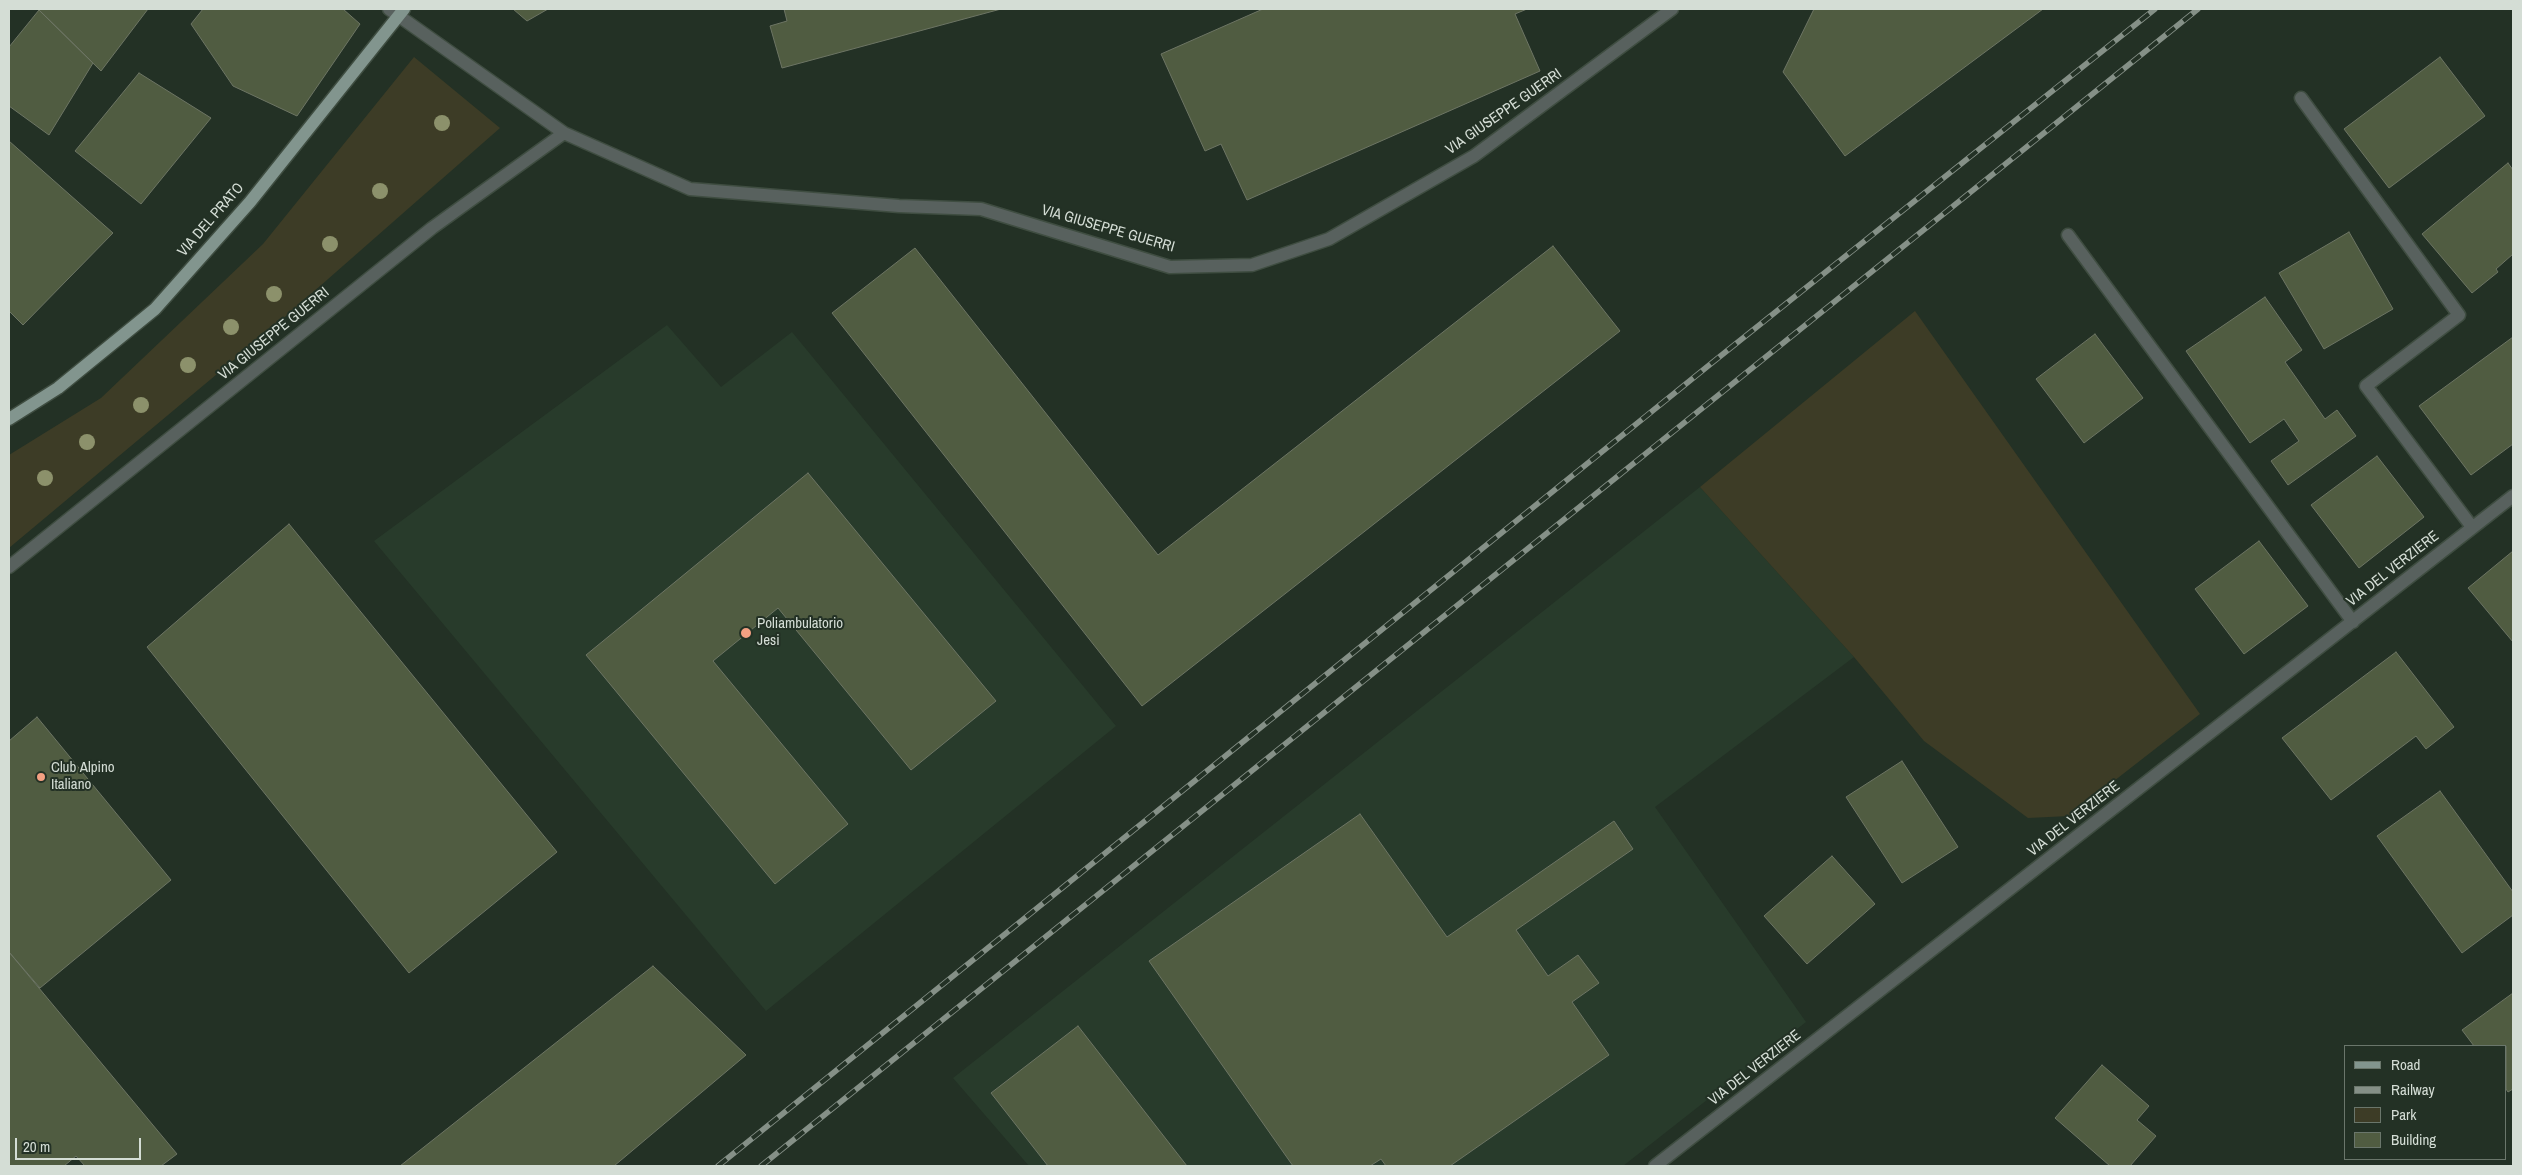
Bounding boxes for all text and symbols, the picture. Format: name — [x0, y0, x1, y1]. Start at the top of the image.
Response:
street label: VIA GIUSEPPE GUERRI — [1443, 65, 1565, 159]
street label: VIA DEL PRATO — [174, 179, 248, 261]
street label: VIA GIUSEPPE GUERRI — [1039, 201, 1177, 257]
street label: VIA GIUSEPPE GUERRI — [215, 284, 333, 384]
street label: VIA DEL VERZIERE — [2343, 527, 2443, 611]
place label: Poliambulatorio Jesi — [757, 615, 843, 650]
marker: Poliambulatorio Jesi — [739, 626, 753, 640]
place label: Club Alpino Italiano — [51, 759, 115, 794]
marker: Club Alpino Italiano — [35, 771, 47, 783]
street label: VIA DEL VERZIERE — [2024, 777, 2124, 861]
street label: VIA DEL VERZIERE — [1705, 1026, 1805, 1110]
legend — [2344, 1045, 2507, 1160]
text: Road — [2391, 1054, 2420, 1075]
text: Railway — [2391, 1079, 2435, 1100]
text: Park — [2391, 1104, 2416, 1125]
scale bar — [18, 1128, 144, 1160]
text: Building — [2391, 1129, 2436, 1150]
text: 20 m — [23, 1136, 50, 1157]

